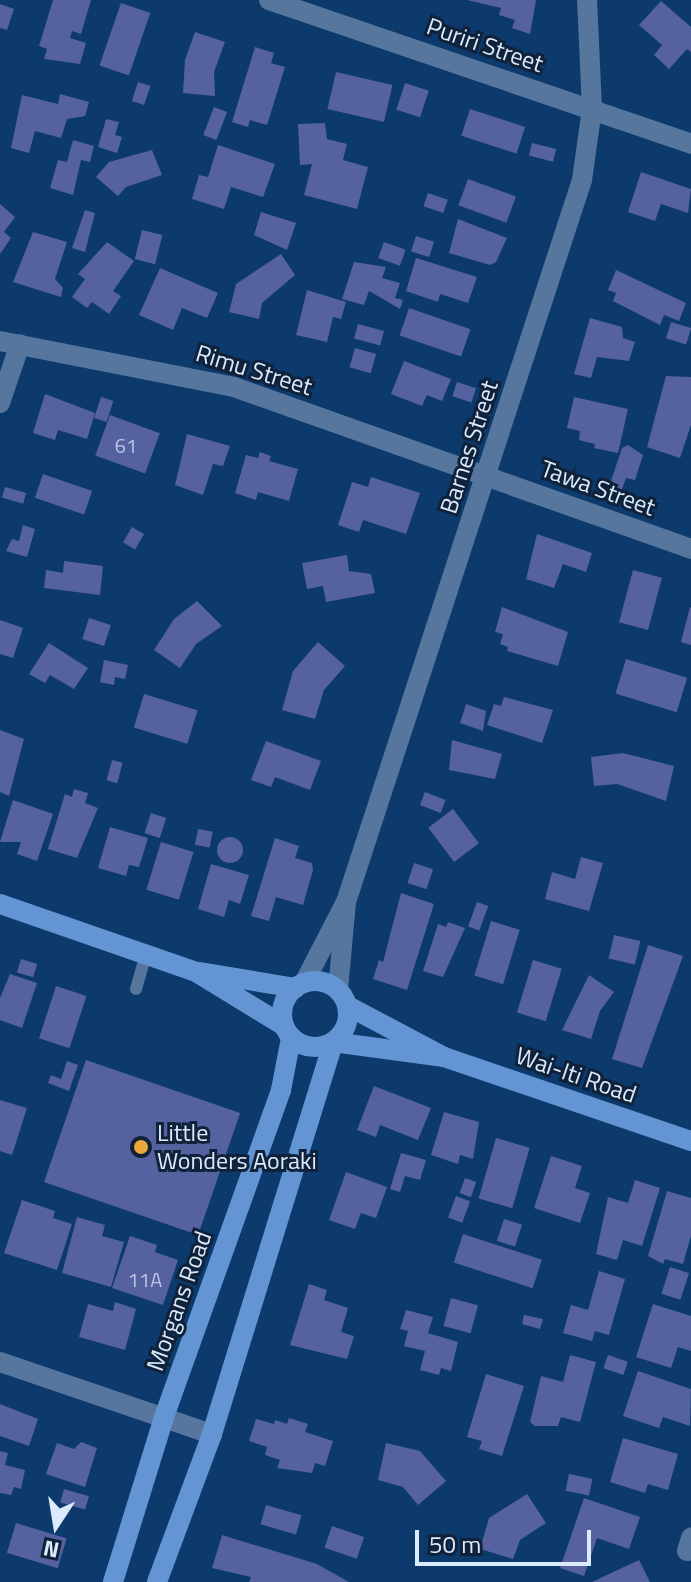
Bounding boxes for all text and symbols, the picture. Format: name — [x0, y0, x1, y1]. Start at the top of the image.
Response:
street label: Puriri Street — [423, 12, 547, 78]
street label: Rimu Street — [192, 339, 316, 401]
street label: Barnes Street — [434, 377, 504, 517]
house number: 61 — [115, 433, 137, 457]
street label: Tawa Street — [537, 454, 659, 522]
street label: Wai-Iti Road — [512, 1041, 640, 1109]
place label: Little Wonders Aoraki — [157, 1119, 317, 1175]
marker: Little Wonders Aoraki — [132, 1138, 150, 1156]
street label: Morgans Road — [140, 1227, 218, 1375]
house number: 11A — [128, 1267, 162, 1291]
north arrow — [16, 1486, 96, 1566]
scale bar — [419, 1514, 595, 1564]
text: 50 m — [429, 1526, 481, 1562]
text: N — [40, 1531, 62, 1568]

